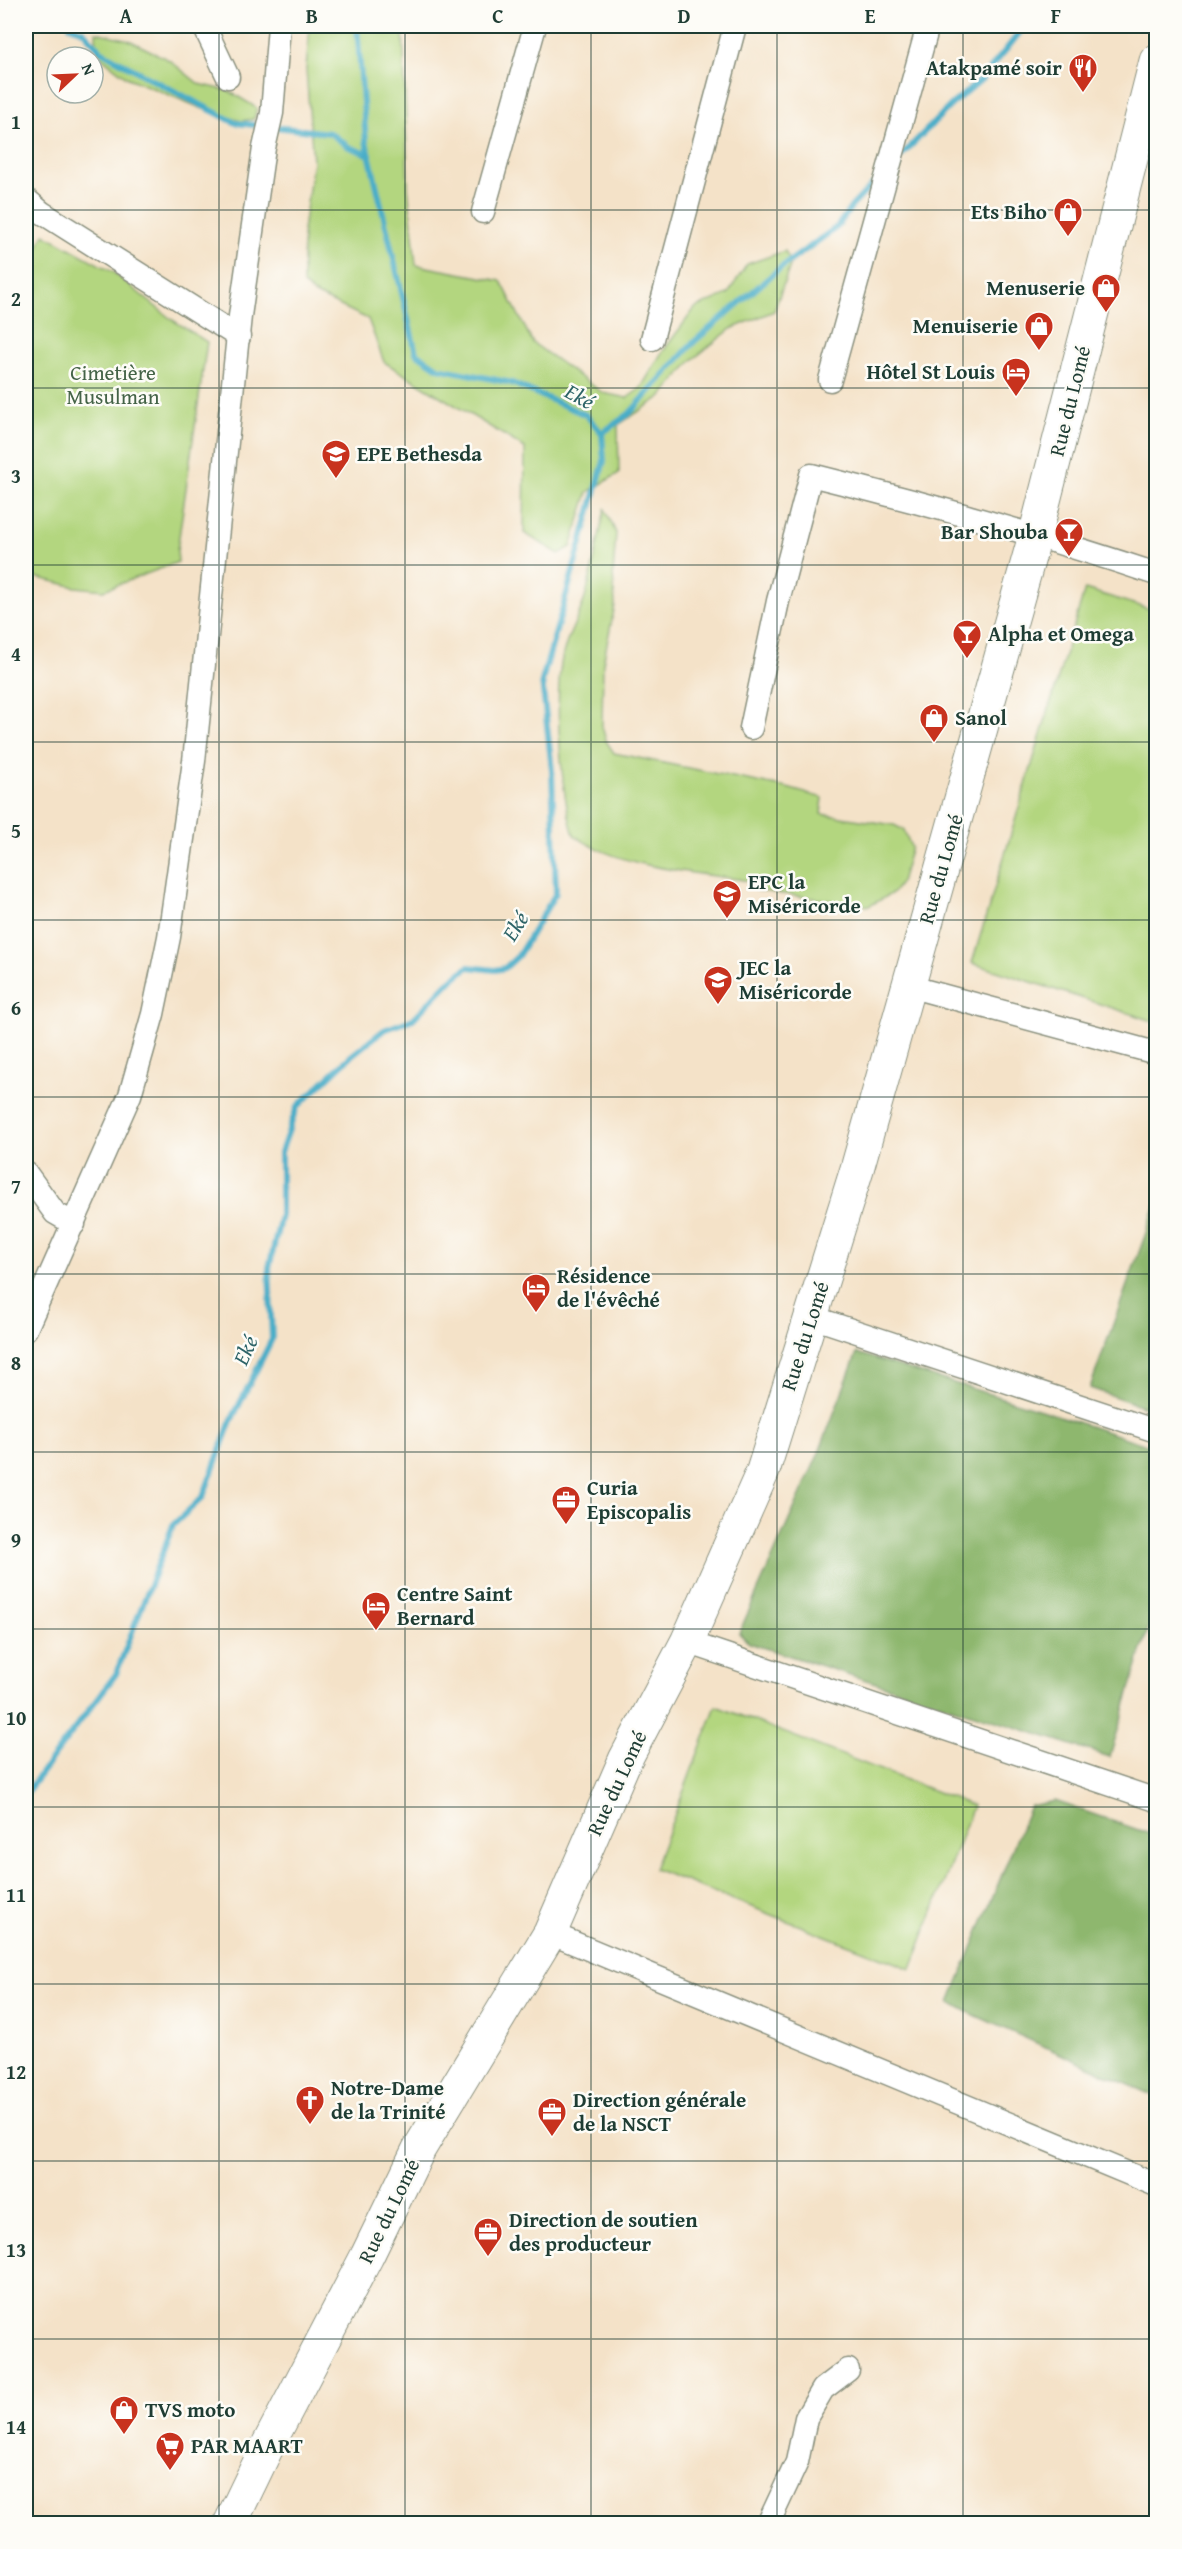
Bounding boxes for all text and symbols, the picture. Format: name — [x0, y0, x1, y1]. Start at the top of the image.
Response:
text: A — [120, 1, 133, 30]
text: B — [306, 1, 318, 30]
text: C — [492, 1, 504, 30]
text: D — [677, 1, 691, 30]
text: E — [865, 1, 876, 30]
text: F — [1051, 1, 1061, 30]
north arrow — [45, 45, 105, 105]
place label: Atakpamé soir — [926, 52, 1062, 83]
restaurant icon: Atakpamé soir — [1067, 52, 1099, 94]
text: N — [76, 60, 102, 79]
text: 1 — [11, 107, 21, 136]
place label: Ets Biho — [971, 196, 1047, 227]
shop icon: Ets Biho — [1052, 196, 1084, 238]
place label: Menuserie — [986, 272, 1085, 303]
shop icon: Menuserie — [1090, 272, 1122, 314]
text: 2 — [11, 284, 21, 313]
place label: Menuiserie — [913, 310, 1018, 341]
shop icon: Menuiserie — [1023, 310, 1055, 352]
street label: Rue du Lomé — [1041, 342, 1098, 459]
place label: Hôtel St Louis — [867, 356, 995, 387]
hotel icon: Hôtel St Louis — [1000, 356, 1032, 398]
park label: Cimetière Musulman — [66, 357, 160, 412]
water label: Eké — [559, 374, 602, 418]
school or university icon: EPE Bethesda — [320, 438, 352, 480]
place label: EPE Bethesda — [357, 438, 482, 469]
text: 3 — [11, 461, 21, 490]
place label: Bar Shouba — [941, 516, 1048, 547]
bar icon: Bar Shouba — [1053, 516, 1085, 558]
bar icon: Alpha et Omega — [951, 618, 983, 660]
place label: Alpha et Omega — [988, 618, 1134, 649]
text: 4 — [11, 639, 21, 668]
shop icon: Sanol — [918, 702, 950, 744]
place label: Sanol — [955, 702, 1007, 733]
street label: Rue du Lomé — [910, 810, 971, 927]
text: 5 — [11, 816, 21, 845]
place label: EPC la Miséricorde — [748, 866, 861, 921]
school or university icon: EPC la Miséricorde — [711, 878, 743, 920]
water label: Eké — [493, 904, 537, 948]
place label: JEC la Miséricorde — [736, 952, 852, 1007]
school or university icon: JEC la Miséricorde — [702, 964, 734, 1006]
text: 6 — [11, 993, 21, 1022]
text: 7 — [11, 1171, 21, 1200]
place label: Résidence de l'évêché — [557, 1260, 660, 1315]
hotel icon: Résidence de l'évêché — [520, 1272, 552, 1314]
street label: Rue du Lomé — [772, 1277, 837, 1394]
water label: Eké — [224, 1329, 266, 1371]
text: 8 — [11, 1348, 21, 1377]
place label: Curia Episcopalis — [587, 1472, 691, 1527]
office icon: Curia Episcopalis — [550, 1484, 582, 1526]
text: 9 — [11, 1525, 21, 1554]
place label: Centre Saint Bernard — [397, 1578, 513, 1633]
hotel icon: Centre Saint Bernard — [360, 1590, 392, 1632]
text: 10 — [6, 1703, 26, 1732]
street label: Rue du Lomé — [579, 1725, 655, 1841]
text: 11 — [6, 1880, 26, 1909]
text: 12 — [6, 2057, 26, 2086]
place label: Notre-Dame de la Trinité — [331, 2072, 446, 2127]
church icon: Notre-Dame de la Trinité — [294, 2084, 326, 2126]
place label: Direction générale de la NSCT — [573, 2084, 746, 2139]
office icon: Direction générale de la NSCT — [536, 2096, 568, 2138]
street label: Rue du Lomé — [350, 2153, 427, 2268]
place label: Direction de soutien des producteur — [509, 2204, 698, 2259]
office icon: Direction de soutien des producteur — [472, 2216, 504, 2258]
text: 13 — [6, 2235, 26, 2264]
shop icon: TVS moto — [108, 2394, 140, 2436]
place label: TVS moto — [145, 2394, 235, 2425]
text: 14 — [6, 2412, 26, 2441]
supermarket icon: PAR MAART — [154, 2430, 186, 2472]
place label: PAR MAART — [191, 2430, 304, 2461]

